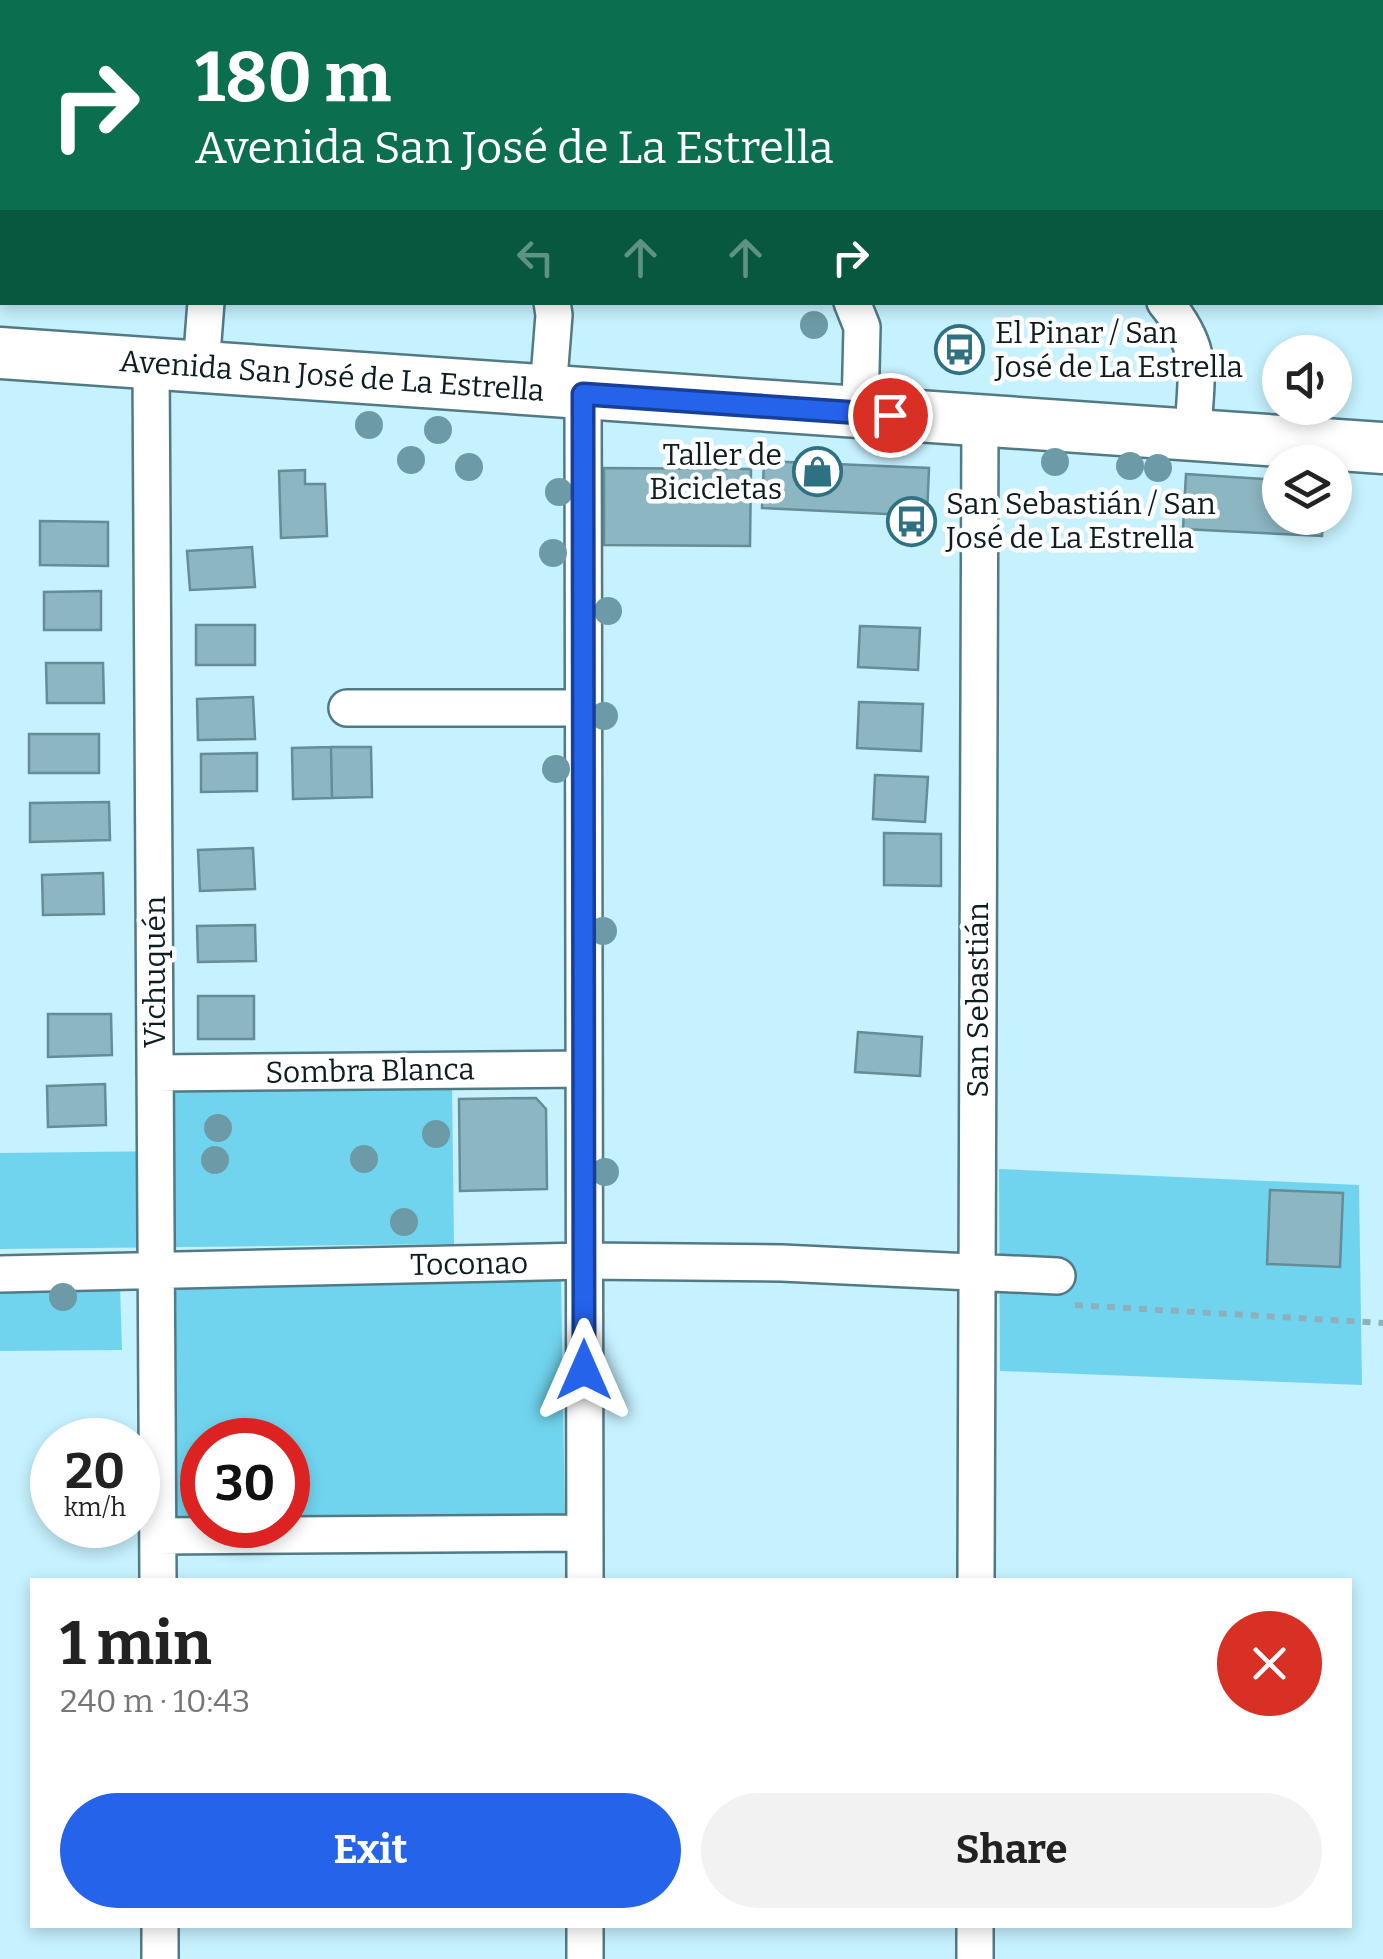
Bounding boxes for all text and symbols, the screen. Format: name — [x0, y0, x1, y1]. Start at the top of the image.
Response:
text: 180 m — [195, 36, 391, 120]
icon: right — [30, 40, 160, 170]
text: Avenida San José de La Estrella — [195, 121, 834, 175]
icon: left — [508, 230, 563, 285]
icon: ahead — [613, 230, 668, 285]
icon: ahead — [718, 230, 773, 285]
icon: right — [823, 230, 878, 285]
place label: El Pinar / San José de La Estrella — [994, 315, 1243, 385]
bus stop icon: El Pinar / San José de La Estrella — [934, 324, 986, 376]
map controls — [1262, 335, 1352, 535]
button: sound — [1262, 335, 1352, 425]
street label: Avenida San José de La Estrella — [118, 343, 546, 409]
pin — [848, 373, 933, 458]
icon: arrive — [863, 388, 918, 443]
place label: Taller de Bicicletas — [649, 437, 782, 507]
button: layers — [1262, 445, 1352, 535]
shop icon: Taller de Bicicletas — [791, 446, 843, 498]
place label: San Sebastián / San José de La Estrella — [945, 486, 1216, 556]
bus stop icon: San Sebastián / San José de La Estrella — [885, 495, 937, 547]
street label: Vichuquén — [137, 896, 173, 1048]
street label: San Sebastián — [960, 902, 996, 1098]
street label: Sombra Blanca — [265, 1051, 475, 1091]
street label: Toconao — [410, 1245, 528, 1283]
position arrow — [532, 1318, 636, 1422]
speed limit sign: 30 — [180, 1418, 310, 1548]
text: 20 — [65, 1441, 125, 1501]
text: km/h — [64, 1493, 126, 1523]
text: 1 min — [60, 1608, 212, 1680]
button: close — [1217, 1611, 1322, 1716]
text: 240 m · 10:43 — [60, 1682, 250, 1720]
button: Exit — [60, 1793, 681, 1908]
button: Share — [701, 1793, 1322, 1908]

